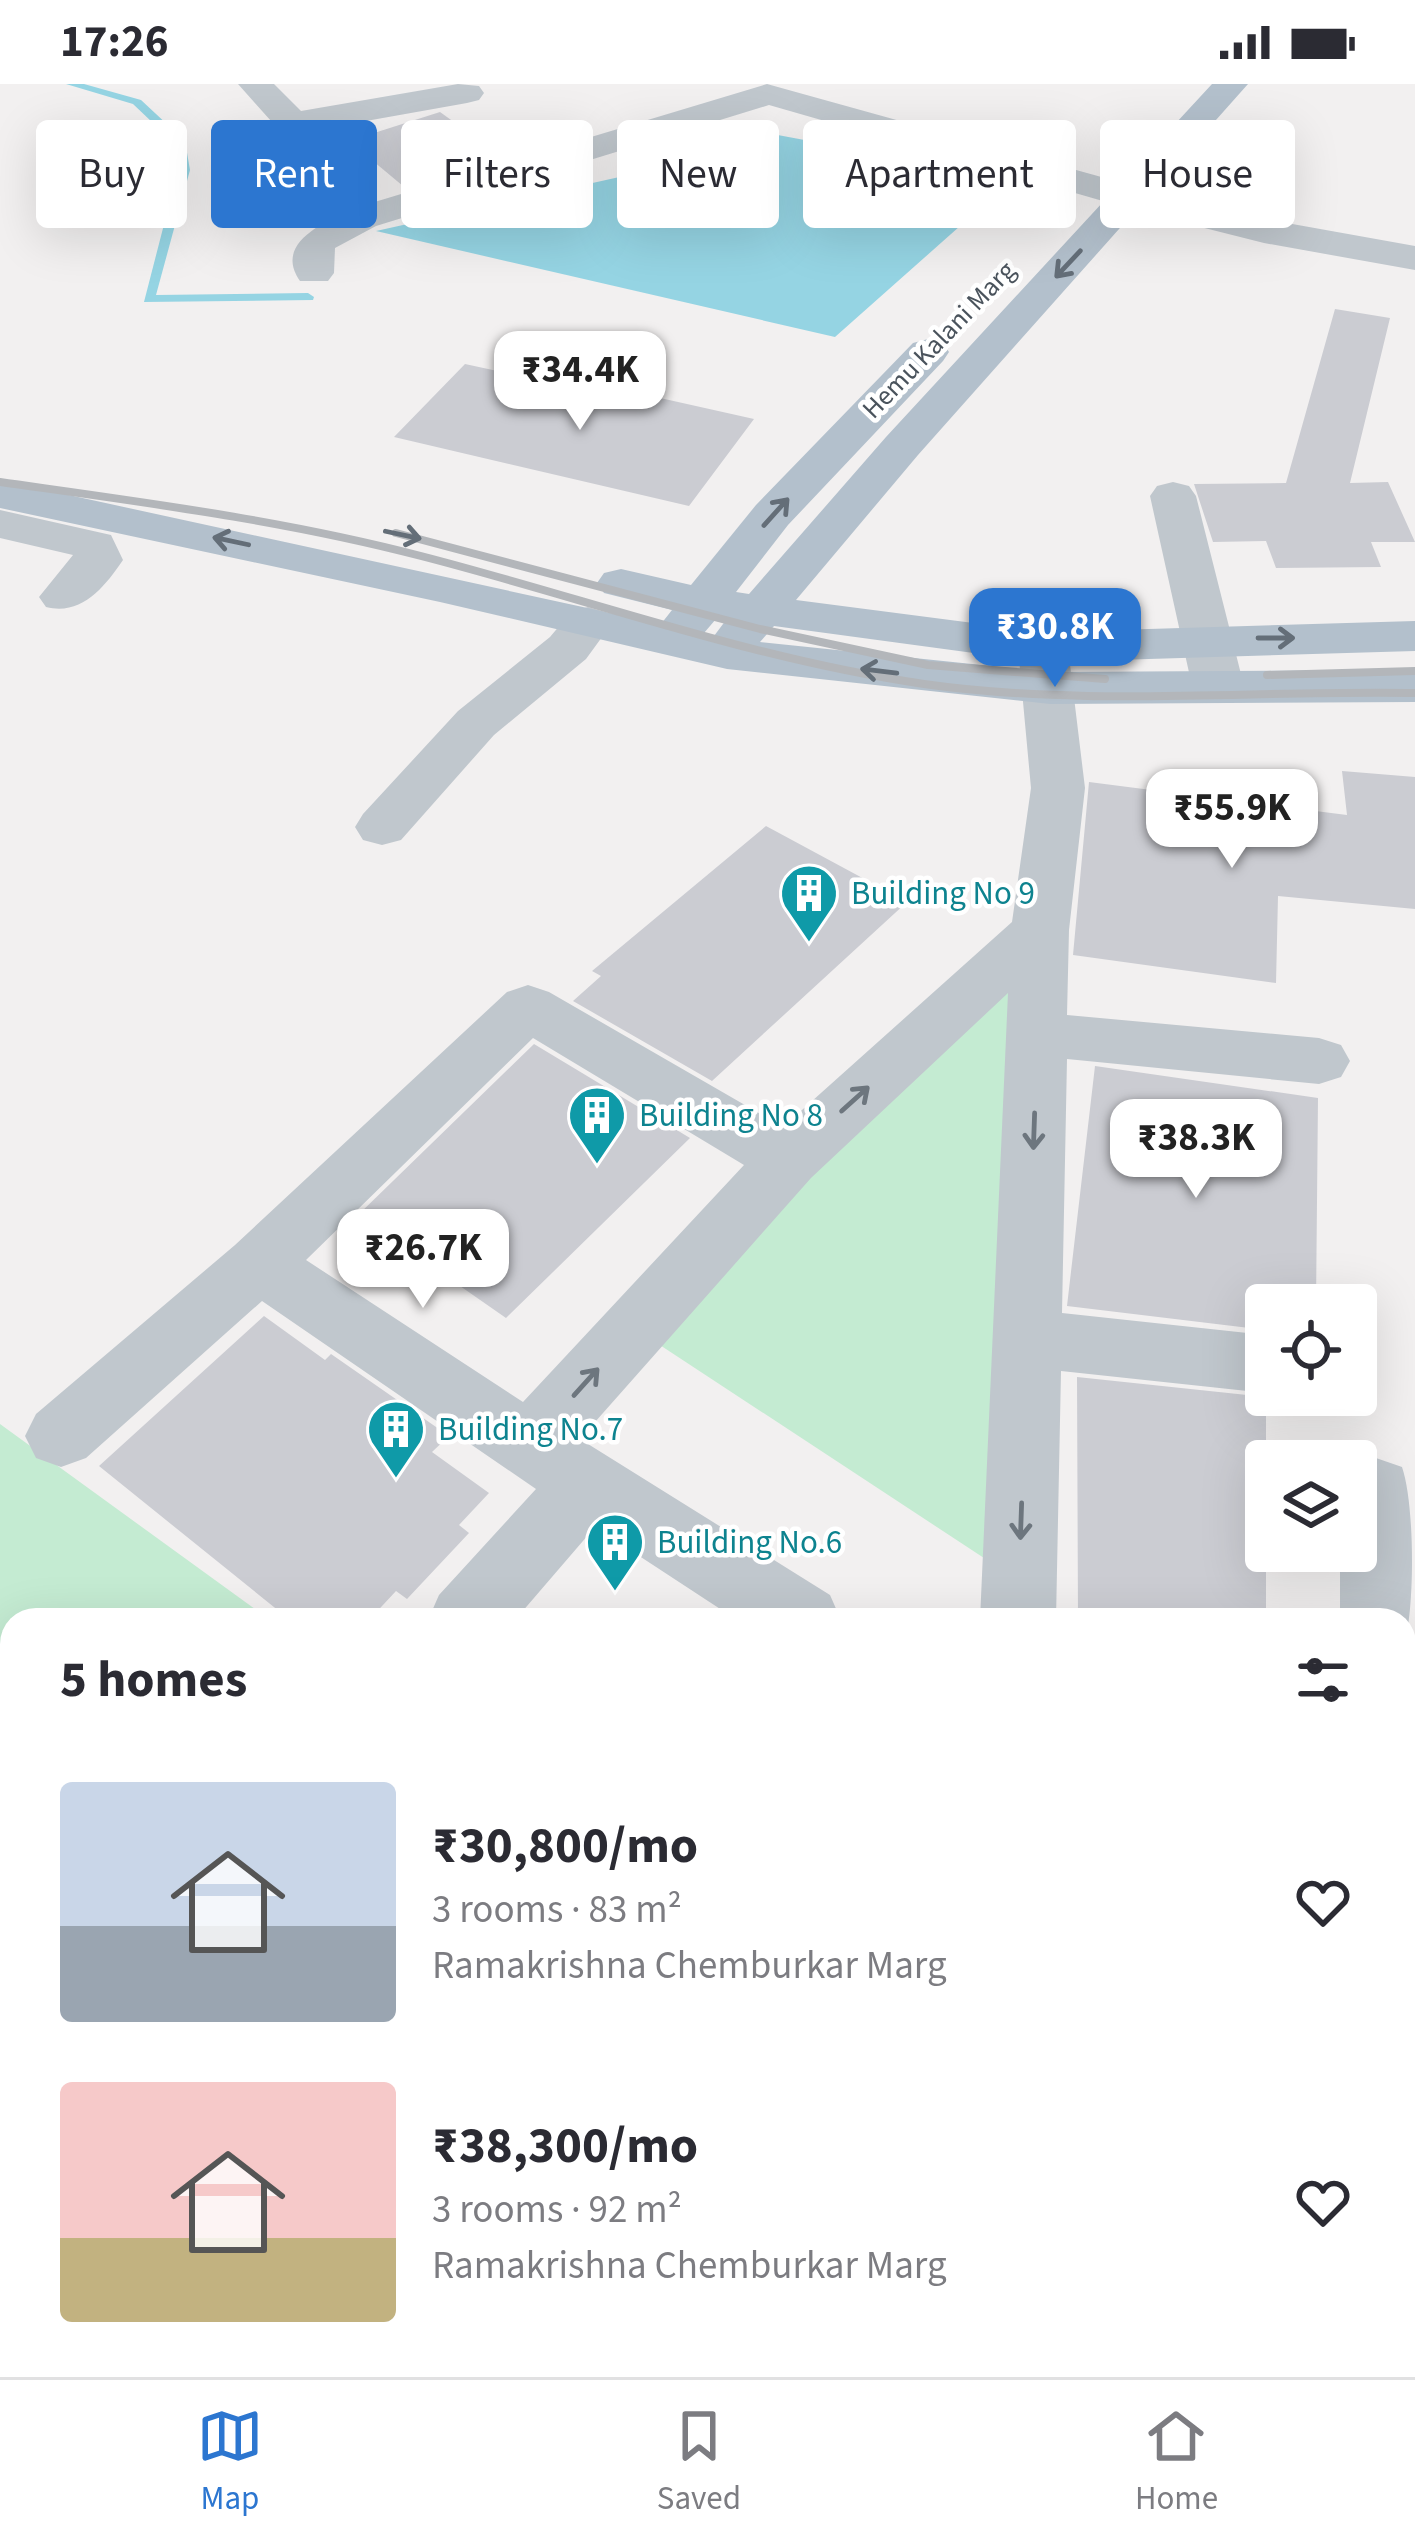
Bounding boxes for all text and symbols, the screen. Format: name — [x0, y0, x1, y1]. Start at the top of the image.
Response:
text: 17:26 — [60, 10, 169, 74]
chip: Buy — [36, 120, 187, 228]
chip: Rent — [211, 120, 377, 228]
chip: Filters — [401, 120, 593, 228]
chip: New — [617, 120, 779, 228]
chip: Apartment — [803, 120, 1076, 228]
chip: House — [1100, 120, 1295, 228]
one-way arrow — [1055, 249, 1083, 279]
street label: Hemu Kalani Marg — [853, 252, 1025, 428]
pin: ₹34.4K — [482, 331, 678, 433]
text: ₹34.4K — [521, 342, 639, 398]
one-way arrow — [762, 498, 789, 528]
one-way arrow — [384, 525, 422, 548]
one-way arrow — [212, 528, 250, 551]
pin: ₹30.8K — [957, 588, 1153, 690]
text: ₹30.8K — [996, 599, 1114, 655]
one-way arrow — [1256, 627, 1295, 650]
one-way arrow — [860, 660, 899, 682]
pin: ₹55.9K — [1134, 769, 1330, 871]
text: ₹55.9K — [1173, 780, 1291, 836]
building icon: Building No 9 — [778, 862, 840, 944]
place label: Building No 9 — [851, 870, 1035, 917]
building icon: Building No 8 — [566, 1084, 628, 1166]
one-way arrow — [839, 1086, 869, 1113]
place label: Building No 8 — [639, 1092, 823, 1139]
pin: ₹38.3K — [1098, 1099, 1294, 1201]
text: ₹38.3K — [1137, 1110, 1255, 1166]
one-way arrow — [1022, 1111, 1045, 1150]
pin: ₹26.7K — [325, 1209, 521, 1311]
text: ₹26.7K — [364, 1220, 482, 1276]
map controls — [1245, 1284, 1377, 1572]
button: locate — [1245, 1284, 1377, 1416]
one-way arrow — [572, 1367, 599, 1397]
building icon: Building No.7 — [365, 1398, 427, 1480]
place label: Building No.7 — [438, 1406, 623, 1453]
button: layers — [1245, 1440, 1377, 1572]
one-way arrow — [1009, 1501, 1032, 1540]
building icon: Building No.6 — [584, 1511, 646, 1593]
place label: Building No.6 — [657, 1519, 842, 1566]
text: 5 homes — [60, 1644, 247, 1716]
icon: filters — [1290, 1647, 1356, 1713]
text: ₹30,800/mo — [432, 1810, 698, 1882]
icon: home — [156, 1830, 300, 1974]
icon: heart — [1290, 1869, 1356, 1935]
text: 3 rooms · 83 m² — [432, 1882, 682, 1938]
text: Ramakrishna Chemburkar Marg — [432, 1938, 947, 1994]
text: ₹38,300/mo — [432, 2110, 698, 2182]
icon: home — [156, 2130, 300, 2274]
icon: heart — [1290, 2169, 1356, 2235]
text: 3 rooms · 92 m² — [432, 2182, 682, 2238]
text: Ramakrishna Chemburkar Marg — [432, 2238, 947, 2294]
tab: Map — [197, 2403, 263, 2522]
tab: Saved — [657, 2403, 741, 2522]
tab: Home — [1135, 2403, 1218, 2522]

